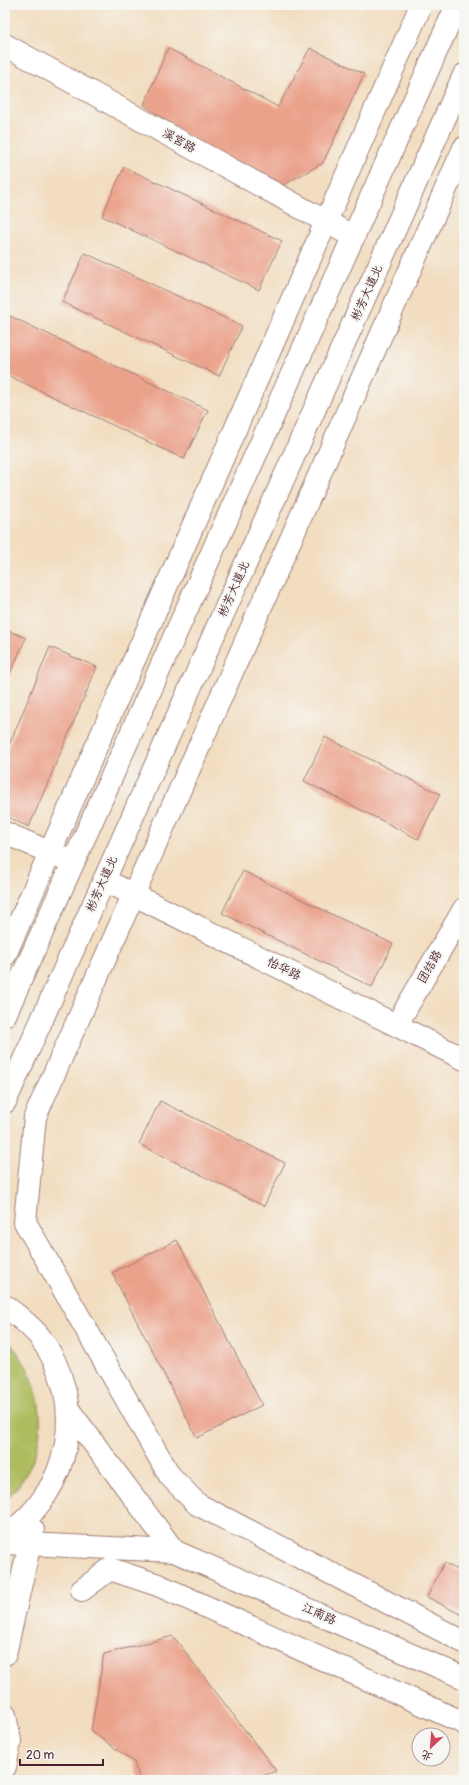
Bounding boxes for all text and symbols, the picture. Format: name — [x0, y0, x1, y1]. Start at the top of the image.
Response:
street label: 溪宫路 — [160, 126, 198, 156]
street label: 彬芳大道北 — [348, 263, 386, 323]
street label: 彬芳大道北 — [215, 559, 253, 619]
street label: 彬芳大道北 — [83, 854, 121, 914]
street label: 团结路 — [415, 948, 445, 986]
street label: 怡华路 — [265, 954, 303, 984]
street label: 江南路 — [299, 1600, 339, 1628]
north arrow — [411, 1727, 451, 1767]
scale bar — [20, 1741, 103, 1767]
text: 北 — [419, 1747, 435, 1764]
text: 20 m — [26, 1748, 55, 1763]

